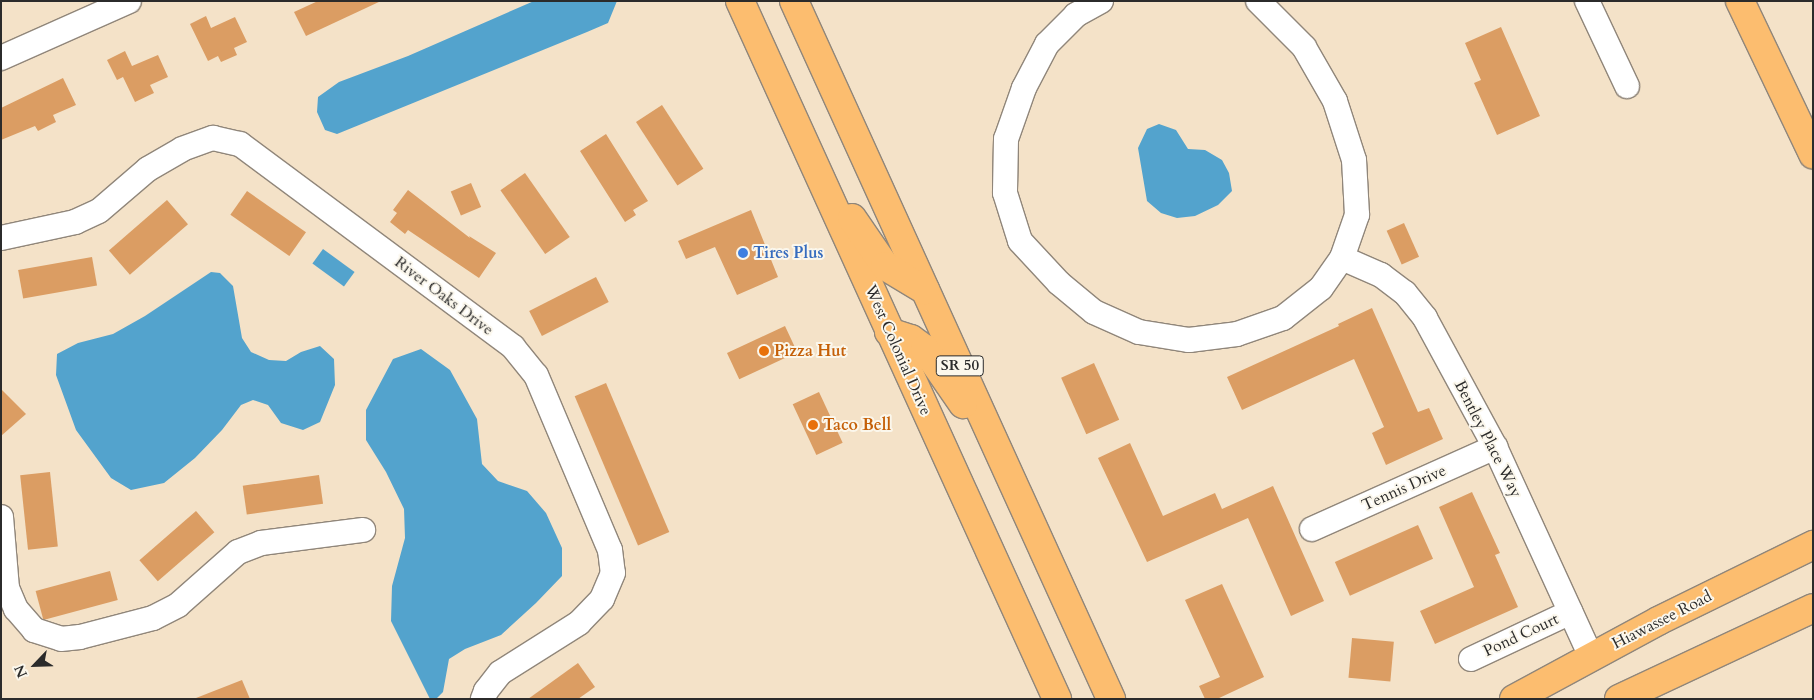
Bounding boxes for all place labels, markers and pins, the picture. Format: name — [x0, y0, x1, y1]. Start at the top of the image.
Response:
place label: Tires Plus — [753, 243, 823, 263]
marker: Tires Plus — [737, 247, 749, 259]
place label: Pizza Hut — [774, 341, 846, 361]
marker: Pizza Hut — [758, 345, 770, 357]
place label: Taco Bell — [823, 415, 891, 435]
marker: Taco Bell — [807, 419, 819, 431]

